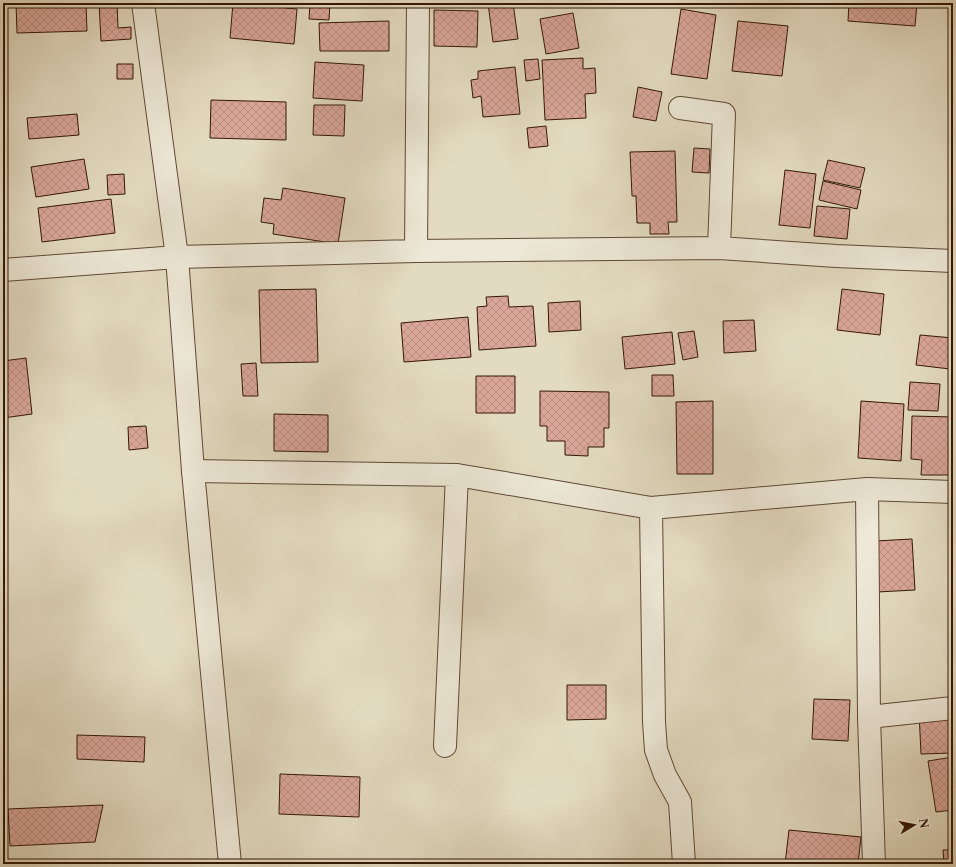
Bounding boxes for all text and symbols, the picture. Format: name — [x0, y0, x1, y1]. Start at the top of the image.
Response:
north arrow — [894, 805, 934, 845]
text: N — [916, 817, 932, 830]

